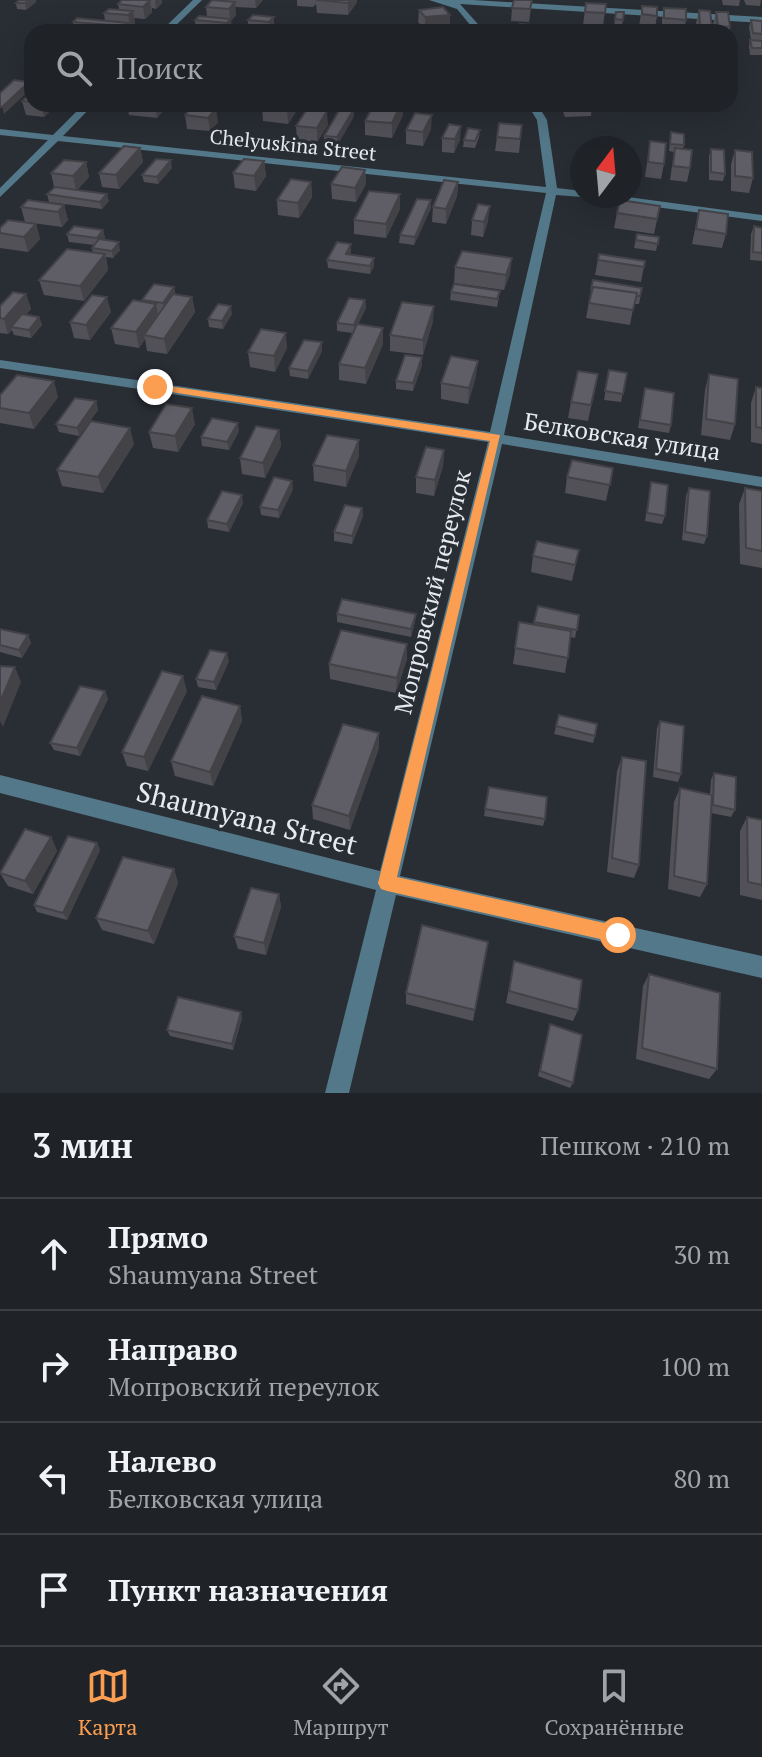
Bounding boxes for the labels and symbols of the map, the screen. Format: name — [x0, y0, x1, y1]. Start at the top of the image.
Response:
street label: Chelyuskina Street — [208, 122, 378, 167]
north arrow — [570, 136, 642, 208]
route end — [137, 369, 173, 405]
street label: Белковская улица — [522, 405, 723, 467]
street label: Мопровский переулок — [386, 466, 478, 717]
street label: Shaumyana Street — [133, 772, 362, 863]
route start — [600, 917, 636, 953]

